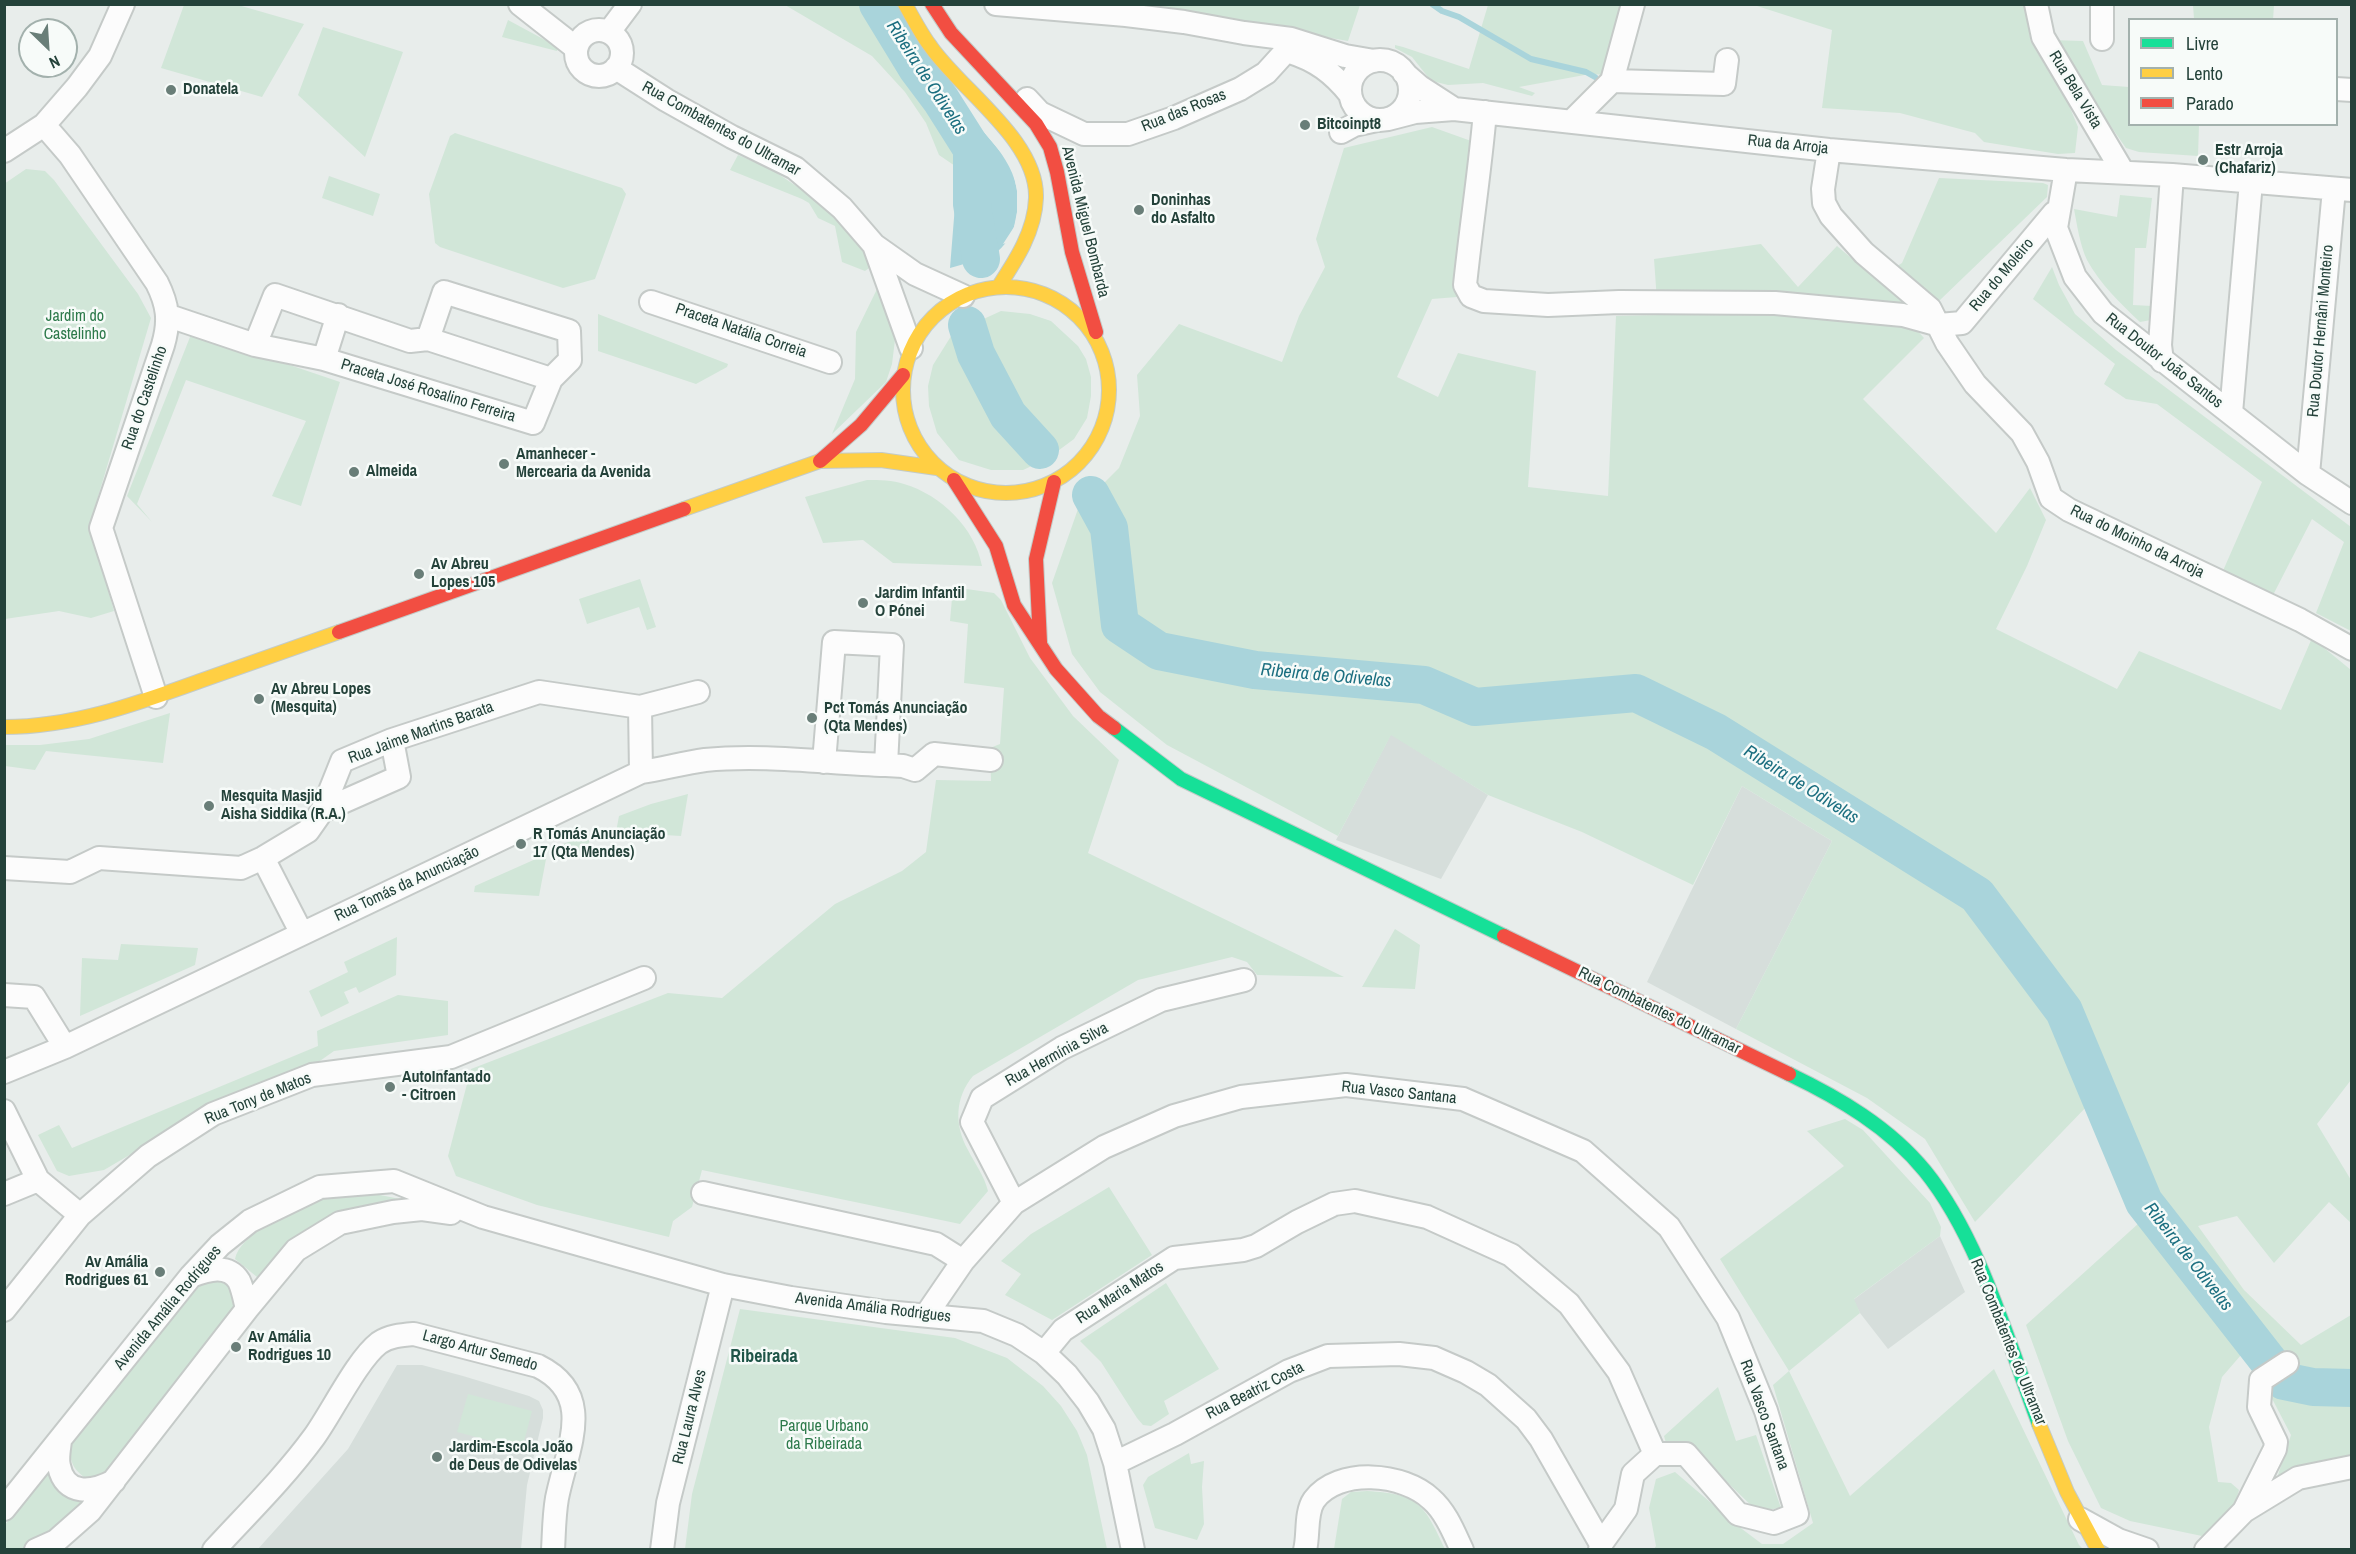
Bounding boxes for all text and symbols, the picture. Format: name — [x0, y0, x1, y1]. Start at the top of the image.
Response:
water label: Ribeira de Odivelas — [881, 17, 971, 139]
north arrow — [18, 18, 78, 78]
legend — [2128, 18, 2338, 126]
text: Livre — [2186, 31, 2219, 56]
street label: Rua Bela Vista — [2044, 48, 2106, 132]
text: N — [46, 51, 64, 74]
text: Lento — [2186, 61, 2223, 86]
street label: Rua Combatentes do Ultramar — [639, 77, 803, 181]
place label: Donatela — [183, 80, 238, 100]
marker: Donatela — [164, 83, 178, 97]
street label: Rua das Rosas — [1139, 85, 1229, 137]
text: Parado — [2186, 91, 2234, 116]
place label: Bitcoinpt8 — [1317, 115, 1381, 135]
marker: Bitcoinpt8 — [1298, 118, 1312, 132]
street label: Rua da Arroja — [1747, 131, 1829, 159]
place label: Estr Arroja (Chafariz) — [2215, 141, 2283, 179]
street label: Avenida Miguel Bombarda — [1057, 144, 1113, 300]
marker: Estr Arroja (Chafariz) — [2196, 153, 2210, 167]
place label: Doninhas do Asfalto — [1151, 191, 1215, 229]
marker: Doninhas do Asfalto — [1132, 203, 1146, 217]
street label: Rua do Moleiro — [1966, 234, 2038, 316]
street label: Rua Doutor Hernâni Monteiro — [2304, 244, 2338, 418]
street label: Praceta Natália Correia — [673, 299, 809, 363]
park label: Jardim do Castelinho — [44, 307, 106, 345]
street label: Rua Doutor João Santos — [2101, 309, 2227, 413]
street label: Rua do Castelinho — [118, 343, 172, 453]
street label: Praceta José Rosalino Ferreira — [338, 355, 518, 427]
place label: Amanhecer - Mercearia da Avenida — [516, 445, 650, 483]
marker: Amanhecer - Mercearia da Avenida — [497, 457, 511, 471]
place label: Almeida — [366, 462, 417, 482]
marker: Almeida — [347, 465, 361, 479]
street label: Rua do Moinho da Arroja — [2067, 501, 2207, 583]
place label: Av Abreu Lopes 105 — [431, 555, 495, 593]
marker: Av Abreu Lopes 105 — [412, 567, 426, 581]
place label: Jardim Infantil O Pónei — [875, 584, 965, 622]
marker: Jardim Infantil O Pónei — [856, 596, 870, 610]
water label: Ribeira de Odivelas — [1260, 660, 1392, 692]
place label: Av Abreu Lopes (Mesquita) — [271, 680, 371, 718]
marker: Av Abreu Lopes (Mesquita) — [252, 692, 266, 706]
street label: Rua Jaime Martins Barata — [346, 698, 496, 768]
place label: Pct Tomás Anunciação (Qta Mendes) — [824, 699, 967, 737]
marker: Pct Tomás Anunciação (Qta Mendes) — [805, 711, 819, 725]
water label: Ribeira de Odivelas — [1740, 741, 1862, 829]
place label: Mesquita Masjid Aisha Siddika (R.A.) — [221, 787, 346, 825]
marker: Mesquita Masjid Aisha Siddika (R.A.) — [202, 799, 216, 813]
place label: R Tomás Anunciação 17 (Qta Mendes) — [533, 825, 665, 863]
marker: R Tomás Anunciação 17 (Qta Mendes) — [514, 837, 528, 851]
street label: Rua Tomás da Anunciação — [332, 842, 482, 926]
street label: Rua Combatentes do Ultramar — [1575, 963, 1743, 1059]
street label: Rua Hermínia Silva — [1002, 1019, 1112, 1091]
place label: AutoInfantado - Citroen — [402, 1068, 491, 1106]
street label: Rua Tony de Matos — [202, 1069, 314, 1129]
street label: Rua Vasco Santana — [1340, 1077, 1458, 1109]
marker: AutoInfantado - Citroen — [383, 1080, 397, 1094]
water label: Ribeira de Odivelas — [2139, 1199, 2237, 1315]
street label: Avenida Amália Rodrigues — [110, 1242, 226, 1374]
place label: Av Amália Rodrigues 61 — [65, 1253, 148, 1291]
street label: Rua Combatentes do Ultramar — [1966, 1256, 2050, 1428]
street label: Rua Maria Matos — [1073, 1258, 1167, 1328]
marker: Av Amália Rodrigues 61 — [153, 1265, 167, 1279]
street label: Avenida Amália Rodrigues — [794, 1289, 952, 1327]
street label: Largo Artur Semedo — [420, 1326, 540, 1376]
place label: Av Amália Rodrigues 10 — [248, 1328, 331, 1366]
marker: Av Amália Rodrigues 10 — [229, 1340, 243, 1354]
district label: Ribeirada — [730, 1346, 798, 1368]
street label: Rua Vasco Santana — [1735, 1357, 1793, 1473]
street label: Rua Beatriz Costa — [1203, 1358, 1307, 1424]
street label: Rua Laura Alves — [669, 1368, 711, 1466]
park label: Parque Urbano da Ribeirada — [780, 1417, 868, 1455]
place label: Jardim-Escola João de Deus de Odivelas — [449, 1438, 577, 1476]
marker: Jardim-Escola João de Deus de Odivelas — [430, 1450, 444, 1464]

